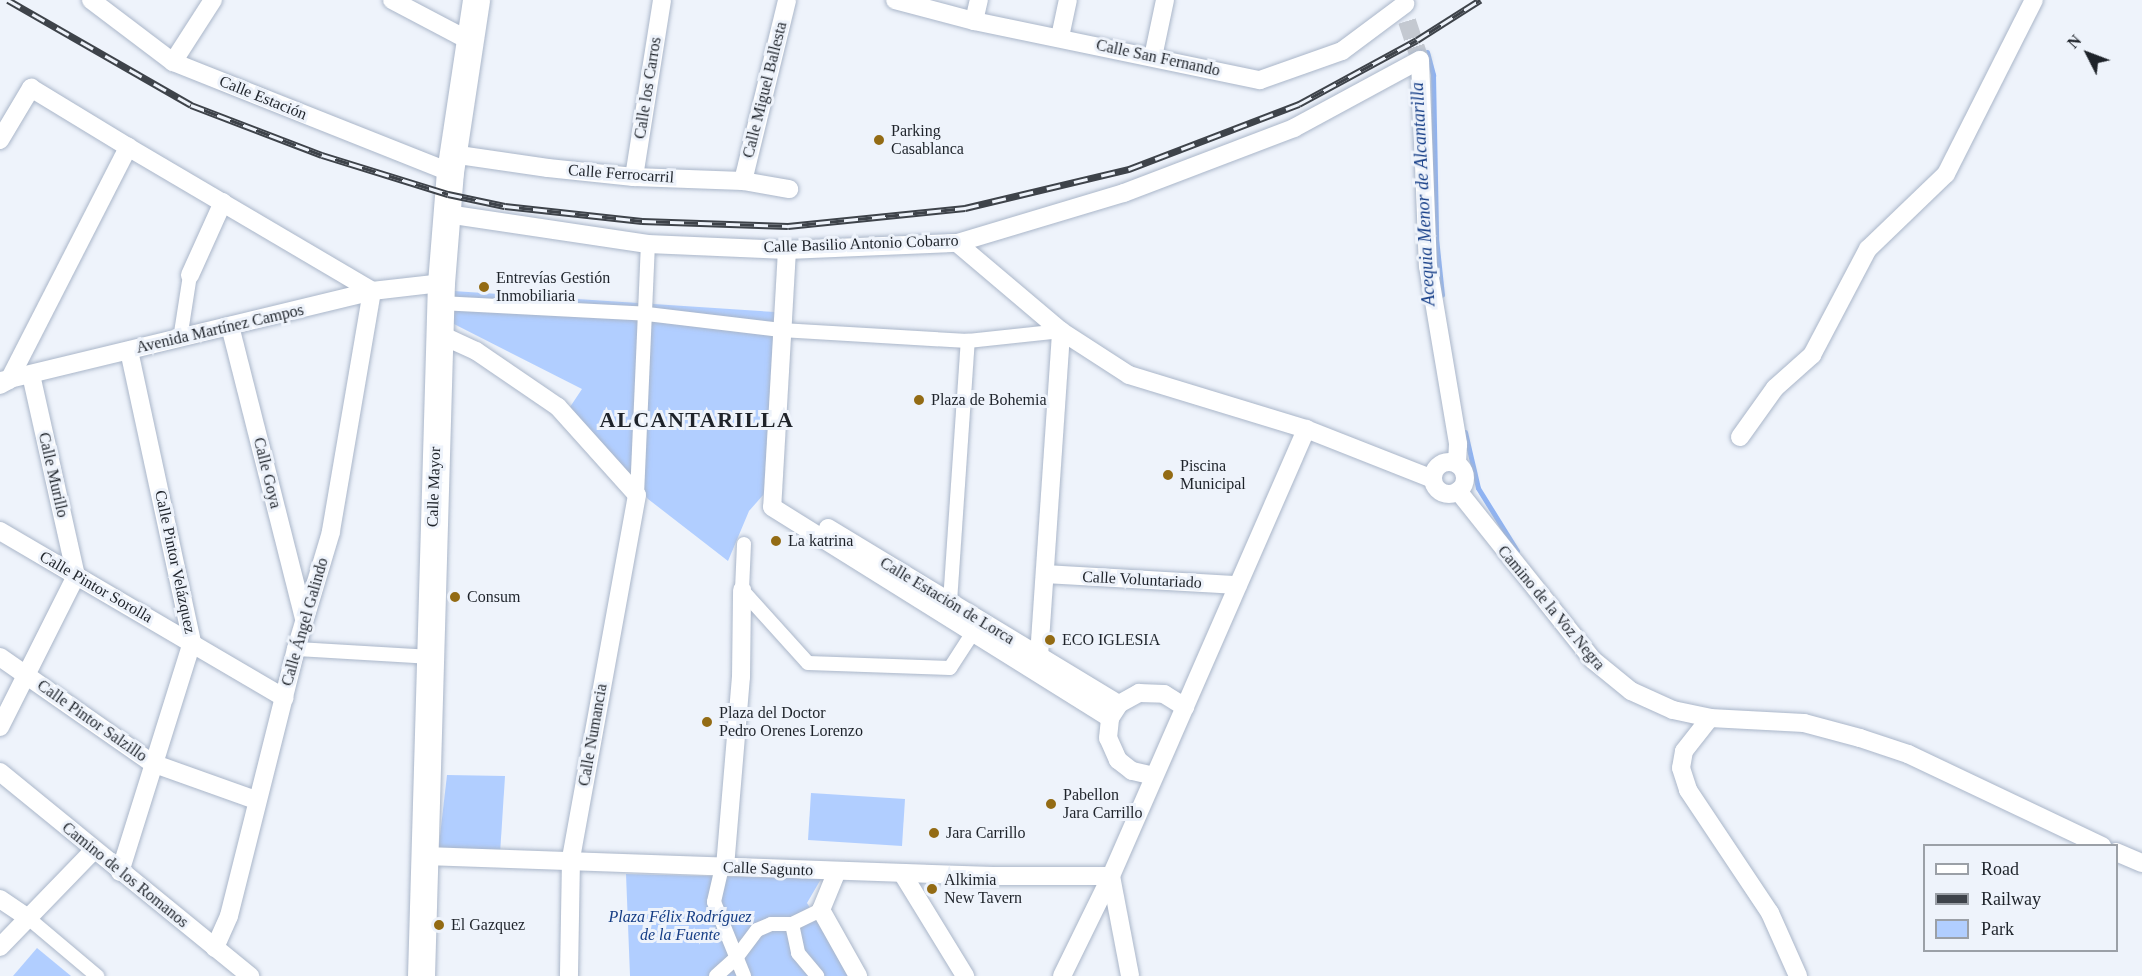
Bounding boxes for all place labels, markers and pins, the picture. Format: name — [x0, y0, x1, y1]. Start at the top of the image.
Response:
place label: Parking Casablanca — [891, 121, 964, 159]
marker: Parking Casablanca — [872, 133, 886, 147]
place label: Entrevías Gestión Inmobiliaria — [496, 268, 610, 306]
marker: Entrevías Gestión Inmobiliaria — [477, 280, 491, 294]
place label: Plaza de Bohemia — [931, 390, 1047, 410]
marker: Plaza de Bohemia — [912, 393, 926, 407]
place label: Piscina Municipal — [1180, 456, 1246, 494]
marker: Piscina Municipal — [1161, 468, 1175, 482]
place label: La katrina — [788, 531, 853, 551]
marker: La katrina — [769, 534, 783, 548]
place label: Consum — [467, 587, 520, 607]
marker: Consum — [448, 590, 462, 604]
place label: ECO IGLESIA — [1062, 630, 1160, 650]
marker: ECO IGLESIA — [1043, 633, 1057, 647]
place label: Plaza del Doctor Pedro Orenes Lorenzo — [719, 703, 863, 741]
marker: Plaza del Doctor Pedro Orenes Lorenzo — [700, 715, 714, 729]
place label: Pabellon Jara Carrillo — [1063, 785, 1143, 823]
marker: Pabellon Jara Carrillo — [1044, 797, 1058, 811]
place label: Jara Carrillo — [946, 823, 1026, 843]
marker: Jara Carrillo — [927, 826, 941, 840]
place label: Alkimia New Tavern — [944, 870, 1022, 908]
marker: Alkimia New Tavern — [925, 882, 939, 896]
place label: El Gazquez — [451, 915, 525, 935]
marker: El Gazquez — [432, 918, 446, 932]

